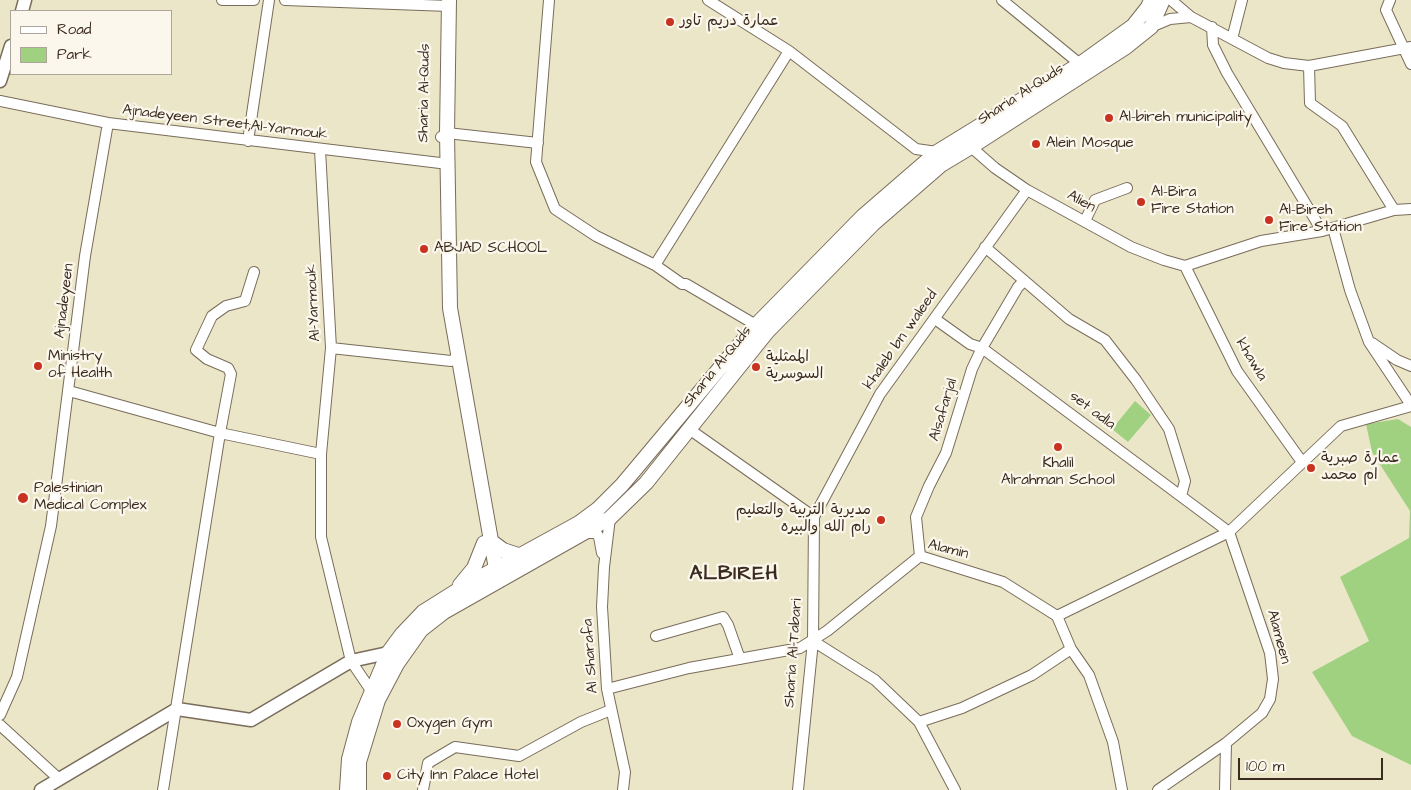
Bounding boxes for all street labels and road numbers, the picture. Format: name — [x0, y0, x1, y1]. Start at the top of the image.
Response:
street label: Sharia Al-Quds — [415, 43, 435, 143]
street label: Sharia Al-Quds — [975, 60, 1067, 130]
street label: Ajnadeyeen Street;Al-Yarmouk — [121, 101, 329, 145]
street label: Alien — [1064, 187, 1098, 217]
street label: Ajnadeyeen — [51, 263, 79, 339]
street label: Al-Yarmouk — [303, 264, 325, 342]
street label: khaleb bn waleed — [860, 287, 942, 393]
street label: Sharia Al-Quds — [680, 323, 756, 411]
street label: khawla — [1231, 335, 1271, 385]
street label: Alsafarjal — [926, 376, 962, 444]
street label: set adla — [1065, 388, 1119, 434]
street label: Alamin — [926, 536, 970, 564]
street label: Sharia Al-Tabari — [781, 598, 807, 708]
street label: Alameen — [1262, 608, 1294, 666]
street label: Al Sharafa — [579, 618, 603, 694]

